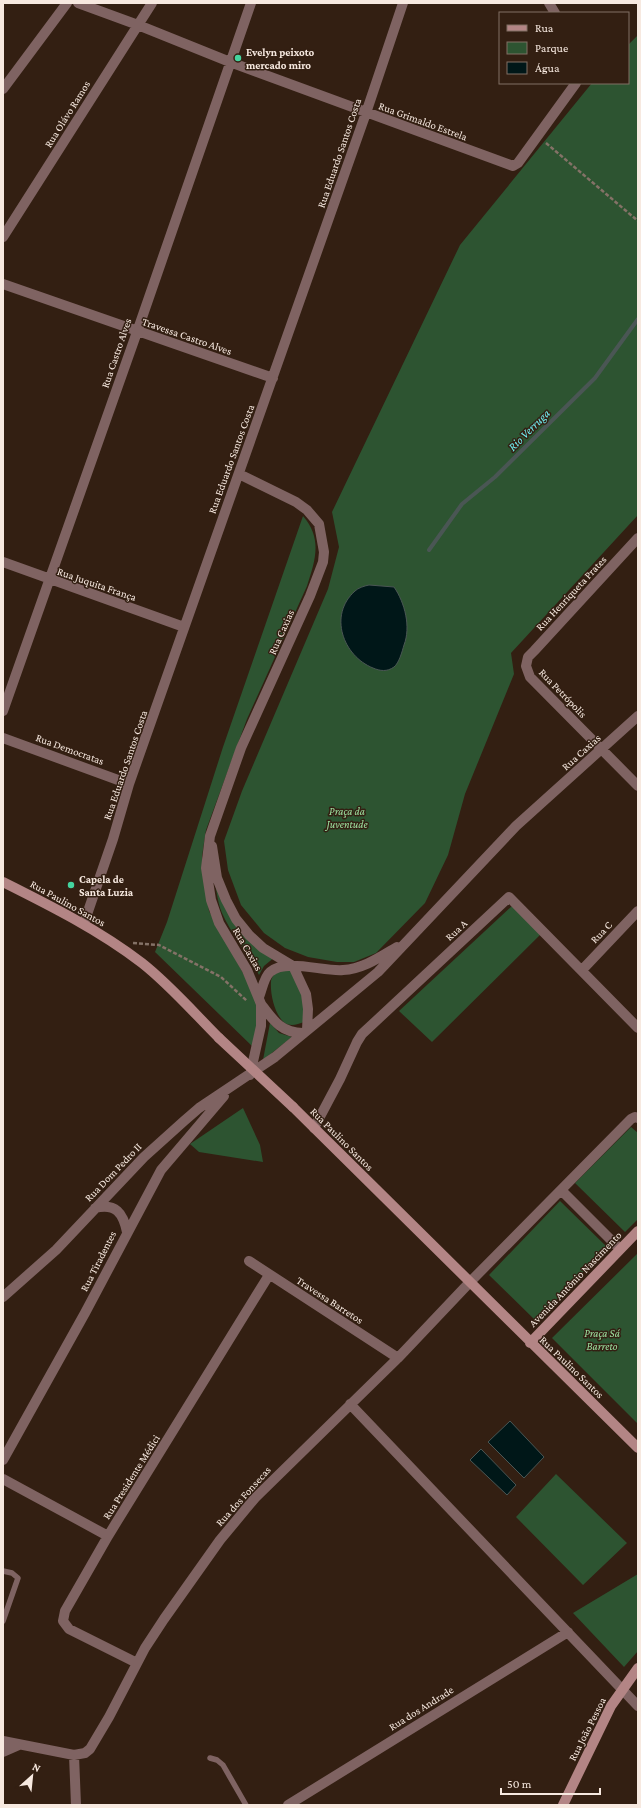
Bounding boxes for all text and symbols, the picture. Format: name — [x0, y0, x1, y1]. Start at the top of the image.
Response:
legend — [499, 12, 629, 84]
text: Rua — [535, 21, 554, 35]
text: Parque — [535, 41, 568, 55]
place label: Evelyn peixoto mercado miro — [246, 46, 315, 71]
marker: Evelyn peixoto mercado miro — [233, 53, 243, 63]
text: Água — [535, 61, 560, 75]
street label: Rua Olávo Ramos — [42, 78, 92, 150]
street label: Rua Eduardo Santos Costa — [315, 97, 363, 209]
street label: Rua Grimaldo Estrela — [377, 99, 469, 143]
street label: Travessa Castro Alves — [140, 315, 234, 357]
street label: Rua Castro Alves — [98, 317, 134, 389]
street label: Rua Eduardo Santos Costa — [206, 403, 256, 515]
water label: Rio Verruga — [505, 406, 553, 454]
street label: Rua Henriqueta Prates — [533, 553, 609, 634]
street label: Rua Juquita França — [56, 565, 138, 604]
street label: Rua Caxias — [266, 608, 296, 656]
street label: Rua Petrópolis — [536, 666, 589, 721]
street label: Rua Eduardo Santos Costa — [101, 709, 149, 821]
street label: Rua Democratas — [34, 731, 106, 767]
street label: Rua Caxias — [559, 732, 603, 772]
park label: Praça da Juventude — [324, 805, 368, 831]
place label: Capela de Santa Luzia — [79, 873, 134, 898]
street label: Rua Paulino Santos — [28, 877, 108, 929]
marker: Capela de Santa Luzia — [66, 880, 76, 890]
street label: Rua A — [443, 917, 470, 943]
street label: Rua C — [588, 918, 615, 945]
street label: Rua Caxias — [231, 925, 265, 973]
street label: Rua Paulino Santos — [308, 1105, 376, 1173]
street label: Rua Dom Pedro II — [82, 1140, 144, 1204]
street label: Rua Tiradentes — [78, 1229, 118, 1293]
street label: Avenida Antônio Nascimento — [526, 1229, 624, 1329]
street label: Travessa Barretos — [294, 1274, 366, 1326]
park label: Praça Sá Barreto — [584, 1327, 621, 1352]
street label: Rua Paulino Santos — [538, 1334, 606, 1400]
street label: Rua Presidente Médici — [100, 1432, 162, 1521]
street label: Rua dos Fonsecas — [213, 1464, 273, 1528]
street label: Rua dos Andrade — [386, 1683, 456, 1733]
street label: Rua João Pessoa — [566, 1695, 609, 1763]
north arrow — [12, 1756, 52, 1796]
text: N — [30, 1760, 43, 1774]
scale bar — [501, 1770, 600, 1796]
text: 50 m — [507, 1777, 532, 1791]

